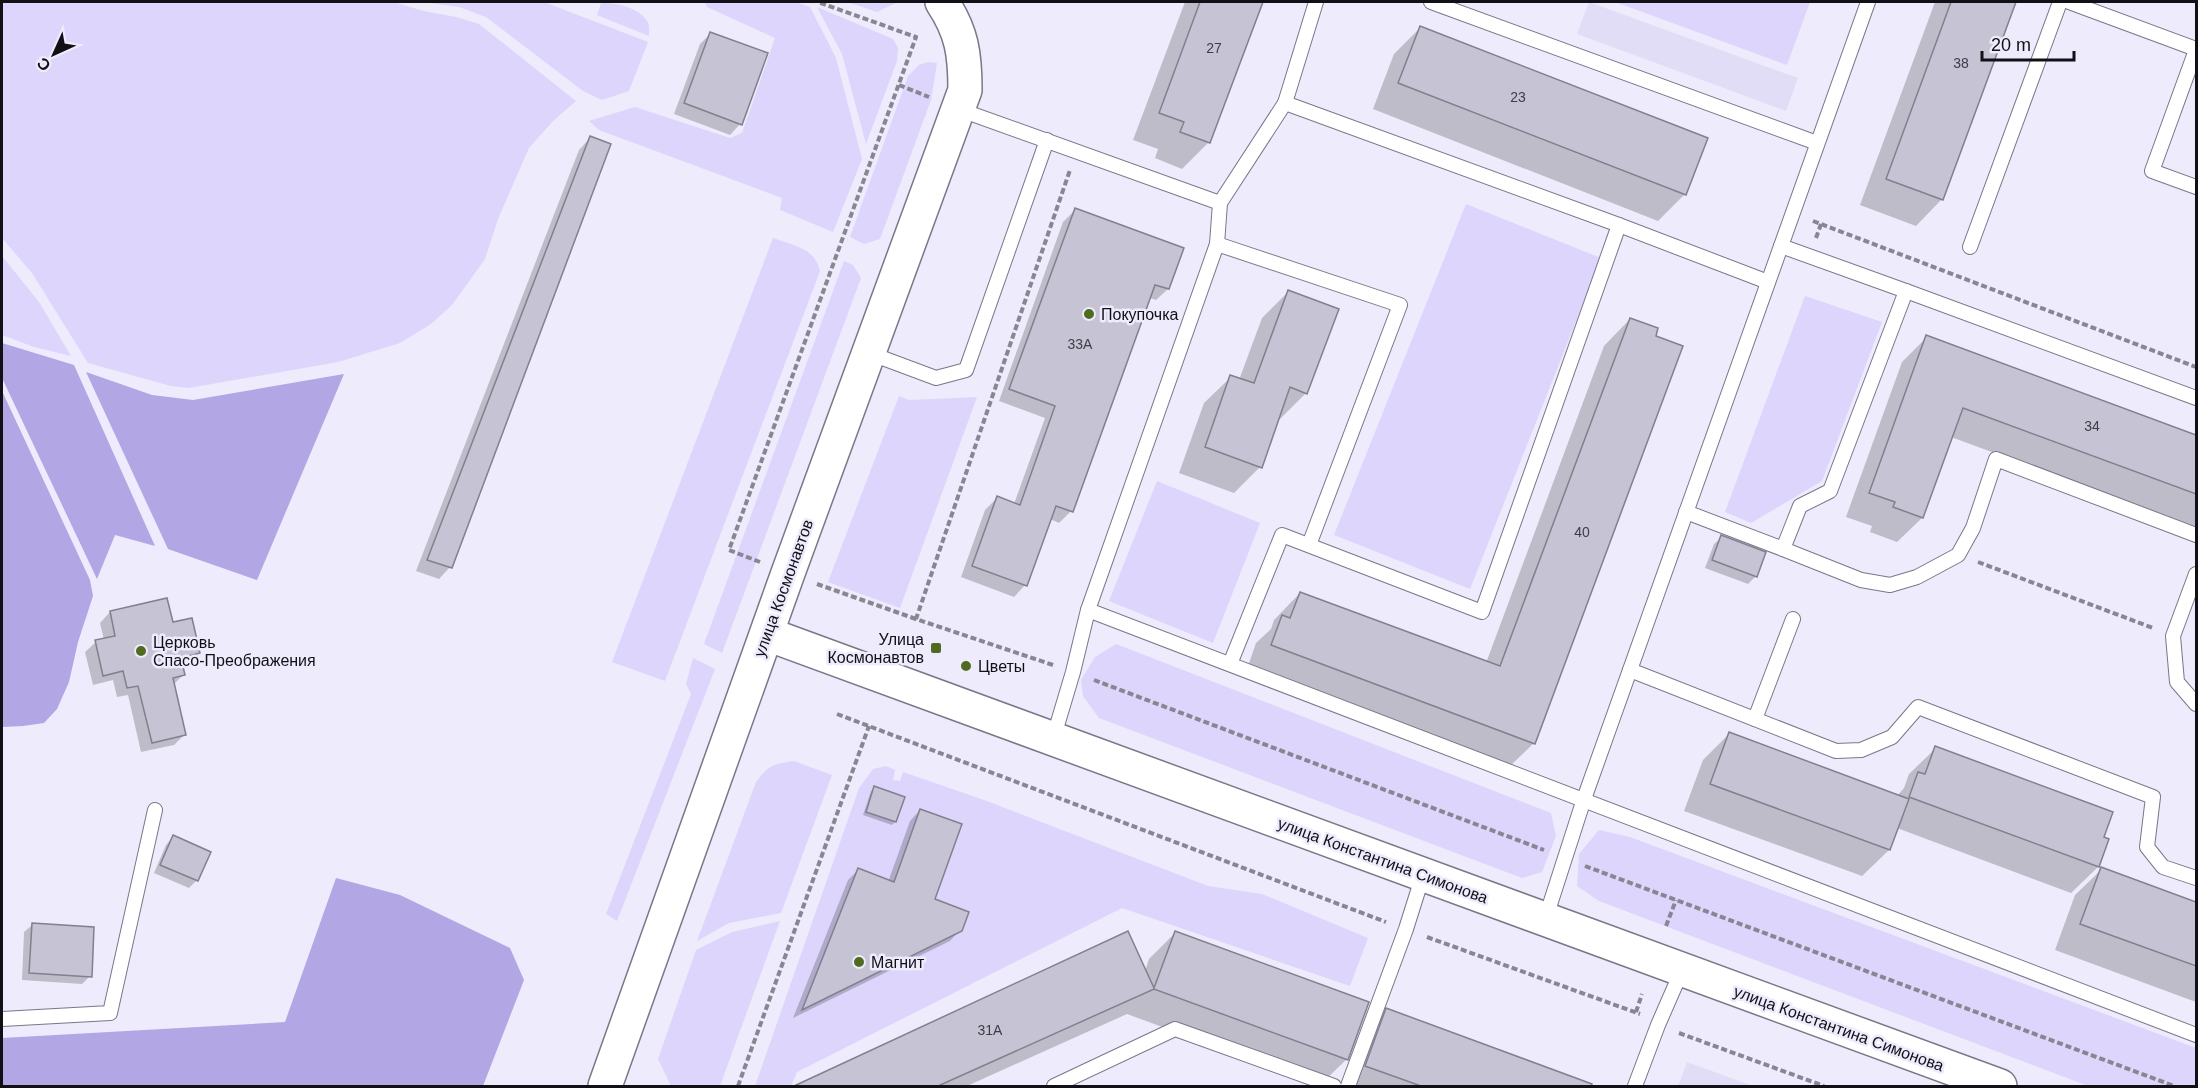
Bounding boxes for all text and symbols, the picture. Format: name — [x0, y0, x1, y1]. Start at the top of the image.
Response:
north arrow — [24, 24, 84, 84]
scale bar — [1982, 24, 2074, 62]
text: 20 m — [1991, 35, 2031, 55]
house number: 27 — [1206, 40, 1222, 56]
text: С — [33, 54, 54, 74]
house number: 38 — [1953, 55, 1969, 71]
house number: 23 — [1510, 89, 1526, 105]
place label: Покупочка — [1101, 306, 1178, 323]
marker: Покупочка — [1082, 307, 1096, 321]
house number: 33А — [1068, 336, 1093, 352]
house number: 34 — [2084, 418, 2100, 434]
street label: улица Космонавтов — [751, 517, 816, 659]
house number: 40 — [1574, 524, 1590, 540]
place label: Улица Космонавтов — [827, 631, 924, 666]
place label: Церковь Спасо-Преображения — [153, 634, 316, 669]
marker: Улица Космонавтов — [929, 641, 943, 655]
marker: Церковь Спасо-Преображения — [134, 644, 148, 658]
place label: Цветы — [978, 658, 1025, 675]
marker: Цветы — [959, 659, 973, 673]
street label: улица Константина Симонова — [1276, 814, 1490, 906]
place label: Магнит — [871, 954, 925, 971]
marker: Магнит — [852, 955, 866, 969]
street label: улица Константина Симонова — [1732, 982, 1946, 1074]
house number: 31А — [978, 1022, 1003, 1038]

